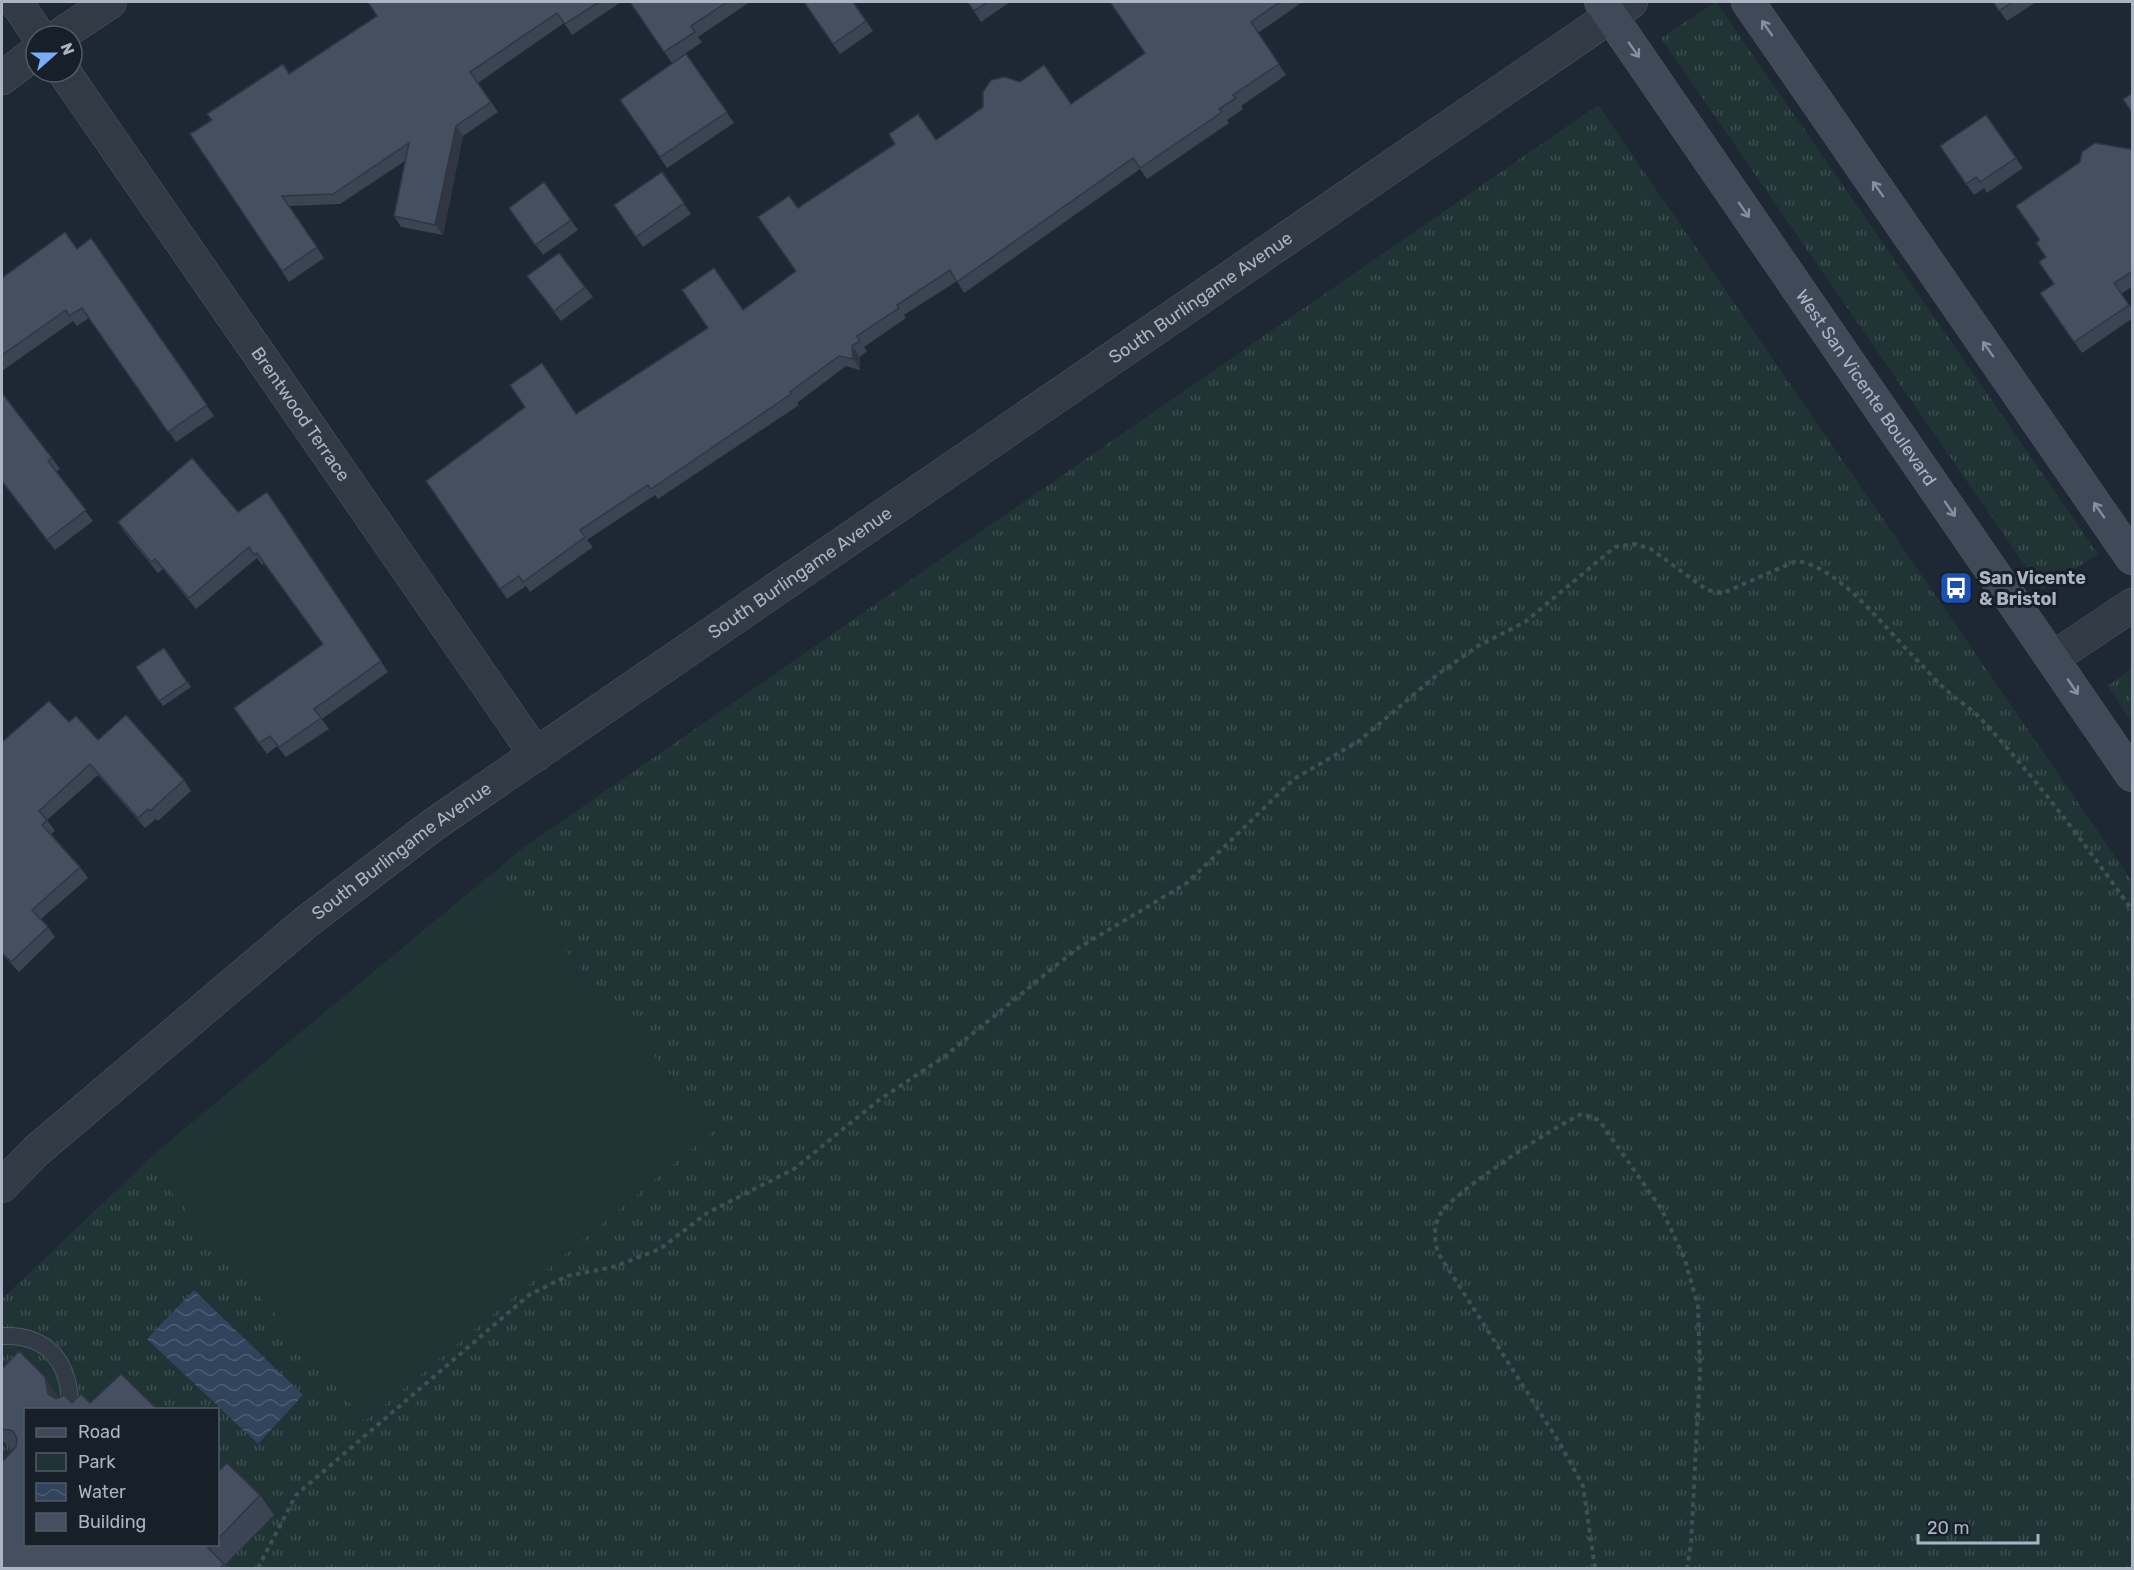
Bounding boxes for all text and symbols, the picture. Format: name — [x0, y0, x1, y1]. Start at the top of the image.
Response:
one-way arrow — [1761, 21, 1773, 37]
north arrow — [24, 24, 84, 84]
text: N — [57, 40, 78, 58]
one-way arrow — [1628, 41, 1640, 57]
one-way arrow — [1872, 181, 1884, 197]
one-way arrow — [1738, 202, 1750, 218]
street label: South Burlingame Avenue — [1105, 227, 1297, 368]
street label: West San Vicente Boulevard — [1791, 285, 1941, 490]
one-way arrow — [1982, 342, 1994, 358]
street label: Brentwood Terrace — [246, 343, 355, 486]
one-way arrow — [1944, 501, 1956, 517]
street label: South Burlingame Avenue — [704, 502, 896, 644]
one-way arrow — [2093, 502, 2105, 518]
place label: San Vicente & Bristol — [1979, 567, 2086, 610]
bus stop icon: San Vicente & Bristol — [1938, 570, 1974, 606]
one-way arrow — [2066, 679, 2079, 696]
street label: South Burlingame Avenue — [307, 777, 496, 925]
legend — [24, 1408, 219, 1546]
text: Road — [78, 1421, 121, 1443]
text: Park — [78, 1451, 116, 1473]
text: Water — [78, 1481, 126, 1503]
scale bar — [1918, 1507, 2038, 1545]
text: Building — [78, 1511, 146, 1533]
text: 20 m — [1927, 1517, 1969, 1539]

